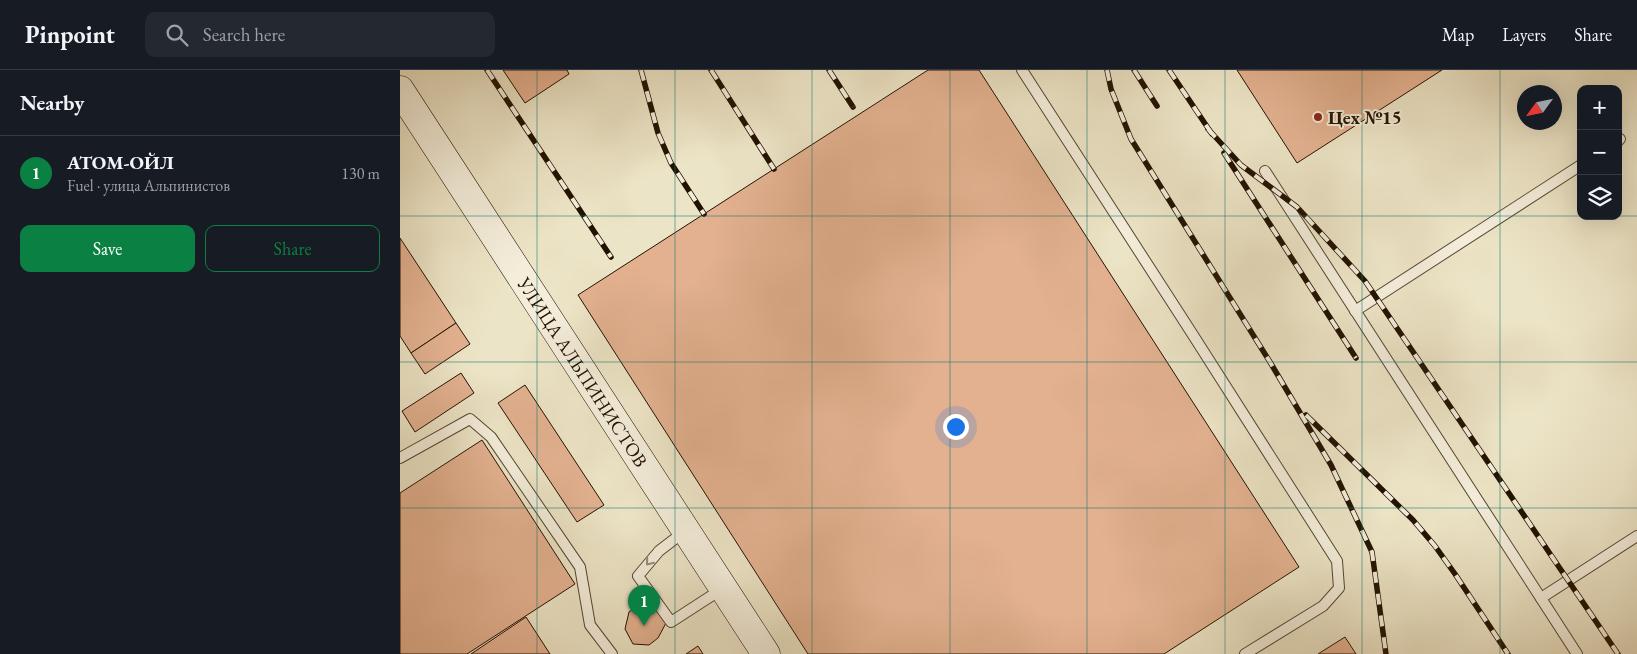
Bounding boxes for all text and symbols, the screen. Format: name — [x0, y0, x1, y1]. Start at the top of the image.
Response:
search box — [145, 12, 495, 57]
text: Pinpoint — [25, 19, 115, 50]
icon: search — [163, 21, 191, 49]
text: Search here — [203, 22, 285, 47]
text: Map — [1442, 23, 1474, 46]
text: Layers — [1502, 23, 1546, 46]
text: Share — [1574, 23, 1612, 46]
north arrow — [1517, 85, 1562, 130]
map controls — [1577, 85, 1622, 220]
button: + — [1577, 85, 1622, 130]
text: Nearby — [20, 89, 84, 116]
place label: Цех №15 — [1328, 105, 1402, 130]
marker: Цех №15 — [1312, 111, 1324, 123]
button: − — [1577, 130, 1622, 175]
text: АТОМ-ОЙЛ — [67, 150, 174, 175]
text: 1 — [32, 163, 40, 184]
text: 130 m — [341, 163, 380, 184]
text: Fuel · улица Альпинистов — [67, 175, 230, 196]
button: layers — [1577, 175, 1622, 220]
button: Save — [20, 225, 195, 272]
button: Share — [205, 225, 380, 272]
street label: УЛИЦА АЛЬПИНИСТОВ — [511, 272, 653, 472]
your location — [943, 414, 969, 440]
one-way arrow — [647, 556, 655, 565]
pin: 1 — [628, 585, 660, 626]

